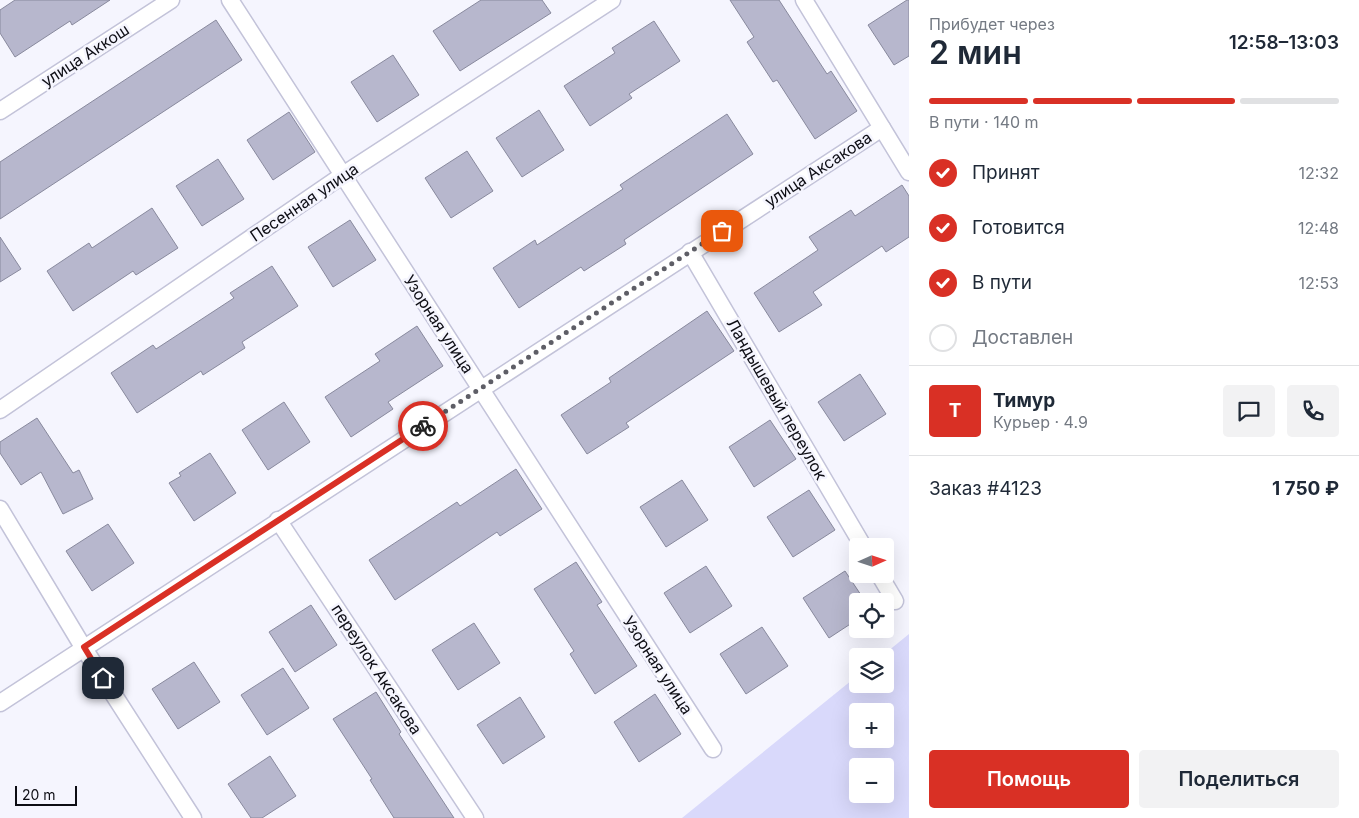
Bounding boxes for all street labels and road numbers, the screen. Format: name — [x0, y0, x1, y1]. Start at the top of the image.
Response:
street label: улица Аккош — [37, 19, 133, 91]
street label: улица Аксакова — [761, 127, 875, 211]
street label: Песенная улица — [246, 158, 362, 246]
street label: Узорная улица — [400, 271, 478, 377]
street label: Ландышевый переулок — [723, 315, 832, 483]
street label: переулок Аксакова — [327, 600, 427, 738]
street label: Узорная улица — [619, 612, 697, 718]

